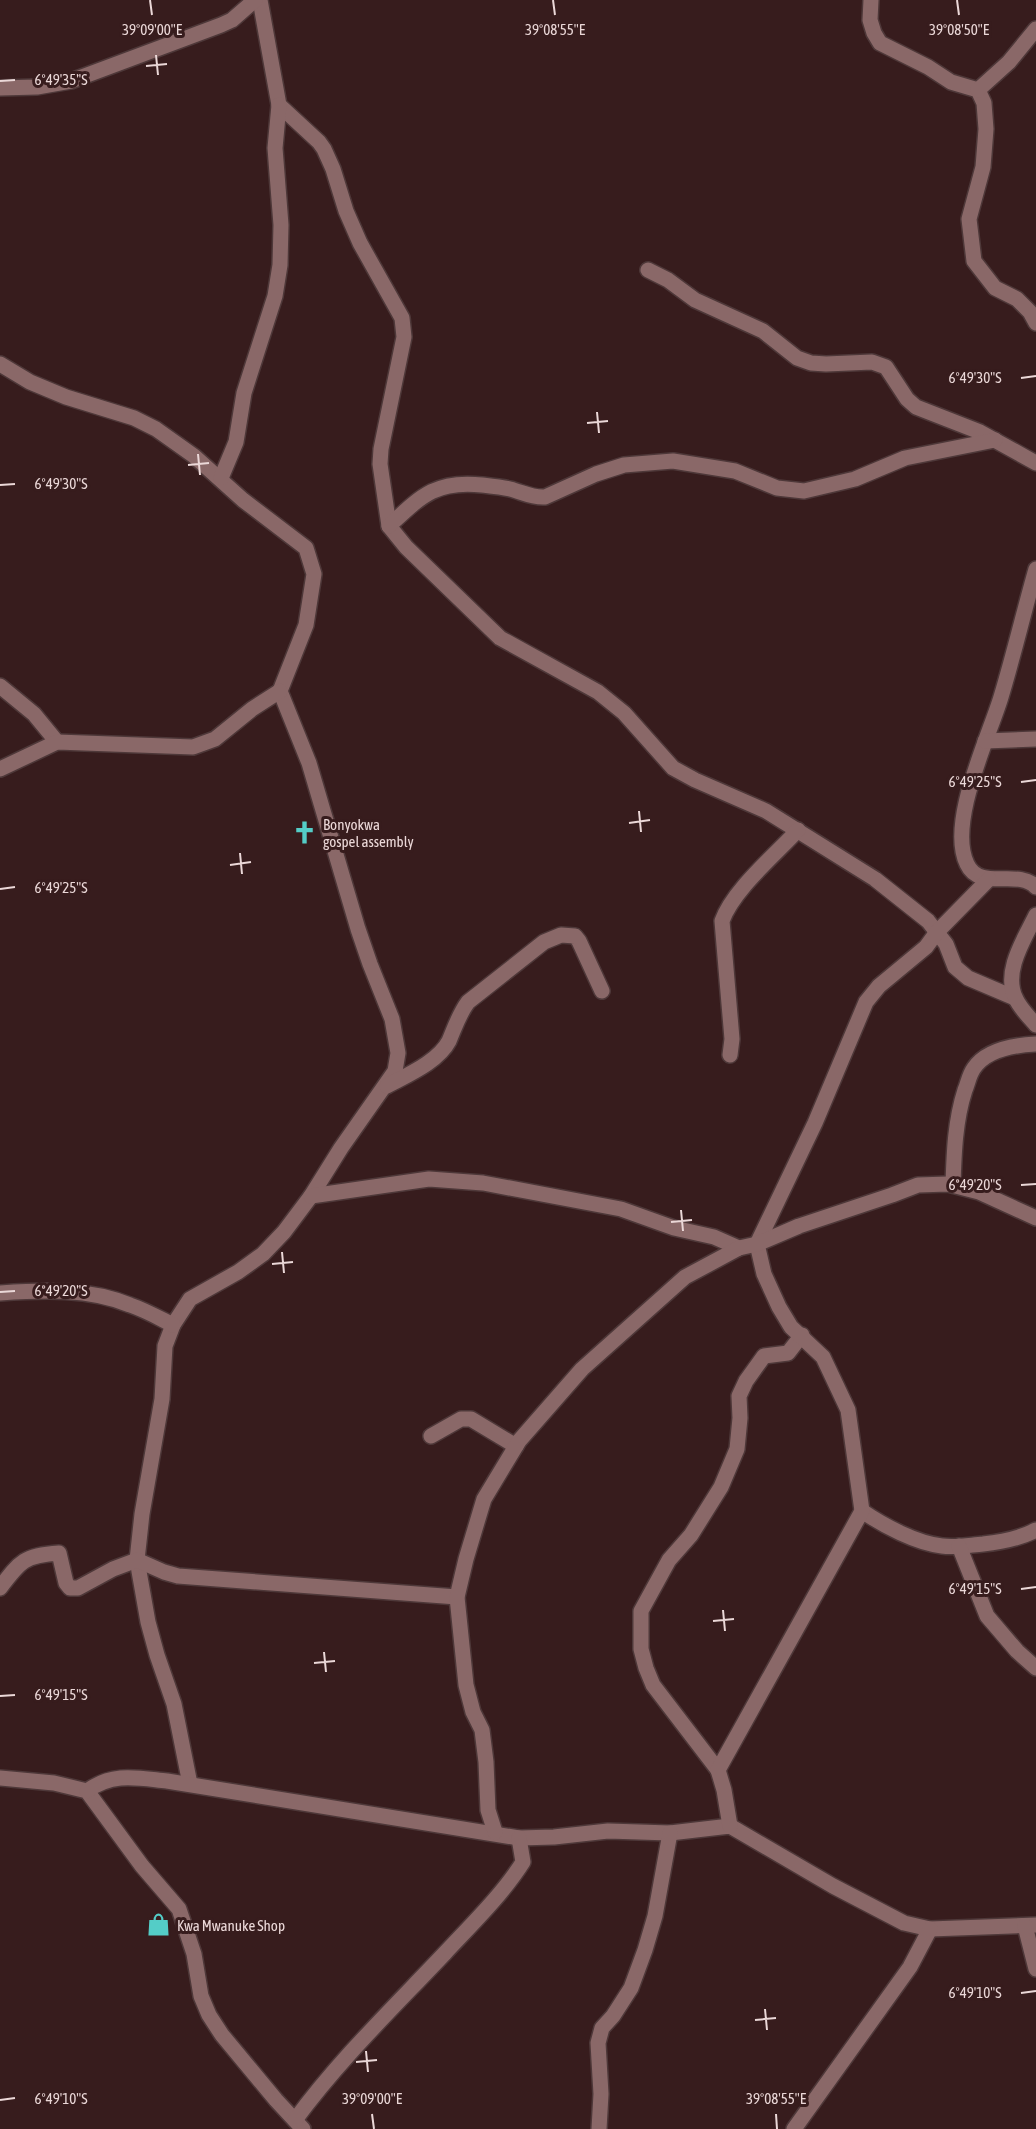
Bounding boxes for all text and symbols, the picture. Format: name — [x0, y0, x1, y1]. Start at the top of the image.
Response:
text: 39°09'00"E — [122, 21, 183, 38]
text: 39°08'55"E — [525, 21, 586, 38]
text: 39°08'50"E — [929, 21, 990, 38]
text: 6°49'35"S — [34, 71, 88, 88]
text: 6°49'30"S — [948, 369, 1002, 386]
text: 6°49'30"S — [34, 475, 88, 492]
text: 6°49'25"S — [948, 773, 1002, 790]
place label: Bonyokwa gospel assembly — [323, 816, 414, 850]
church icon: Bonyokwa gospel assembly — [292, 820, 318, 846]
text: 6°49'25"S — [34, 879, 88, 896]
text: 6°49'20"S — [948, 1176, 1002, 1193]
text: 6°49'20"S — [34, 1282, 88, 1299]
text: 6°49'15"S — [948, 1580, 1002, 1597]
text: 6°49'15"S — [34, 1686, 88, 1703]
shop icon: Kwa Mwanuke Shop — [146, 1912, 172, 1938]
place label: Kwa Mwanuke Shop — [177, 1917, 285, 1934]
text: 6°49'10"S — [948, 1984, 1002, 2001]
text: 6°49'10"S — [34, 2090, 88, 2107]
text: 39°09'00"E — [342, 2090, 403, 2107]
text: 39°08'55"E — [746, 2090, 807, 2107]

